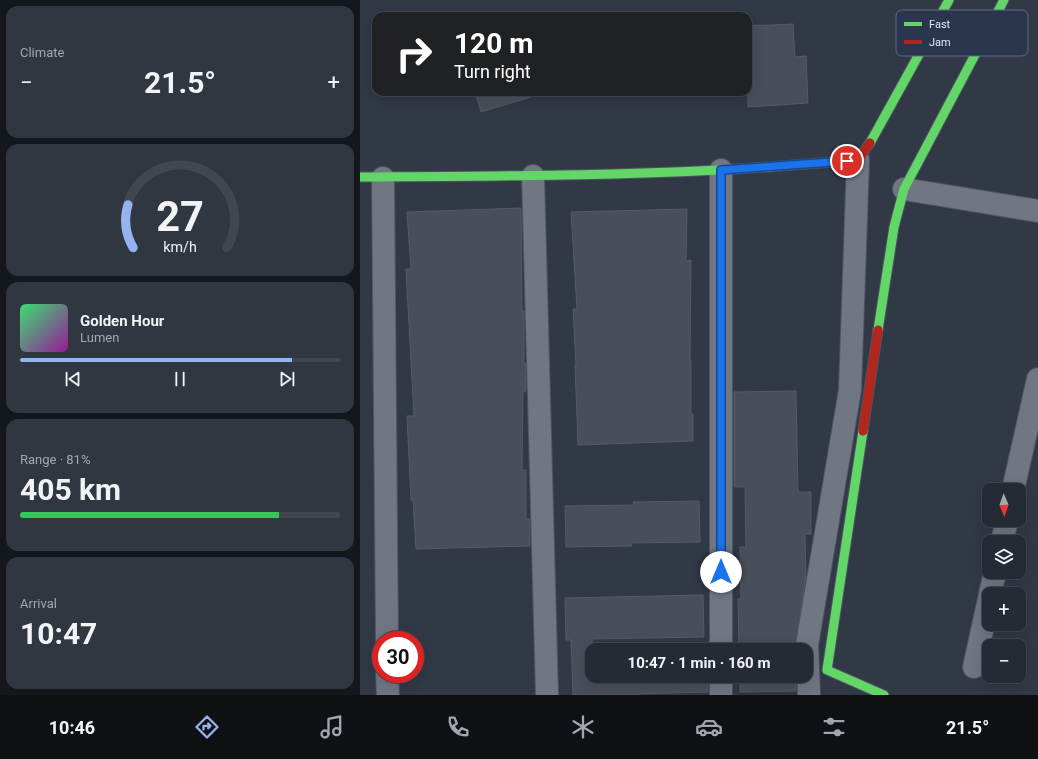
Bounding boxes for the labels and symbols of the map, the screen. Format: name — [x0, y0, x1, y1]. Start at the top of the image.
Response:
legend — [896, 10, 1028, 56]
text: Fast — [929, 18, 951, 31]
text: Jam — [929, 36, 951, 49]
pin — [830, 144, 864, 178]
north arrow — [982, 483, 1026, 527]
position arrow — [700, 551, 742, 593]
speed limit sign: 30 — [372, 631, 424, 683]

